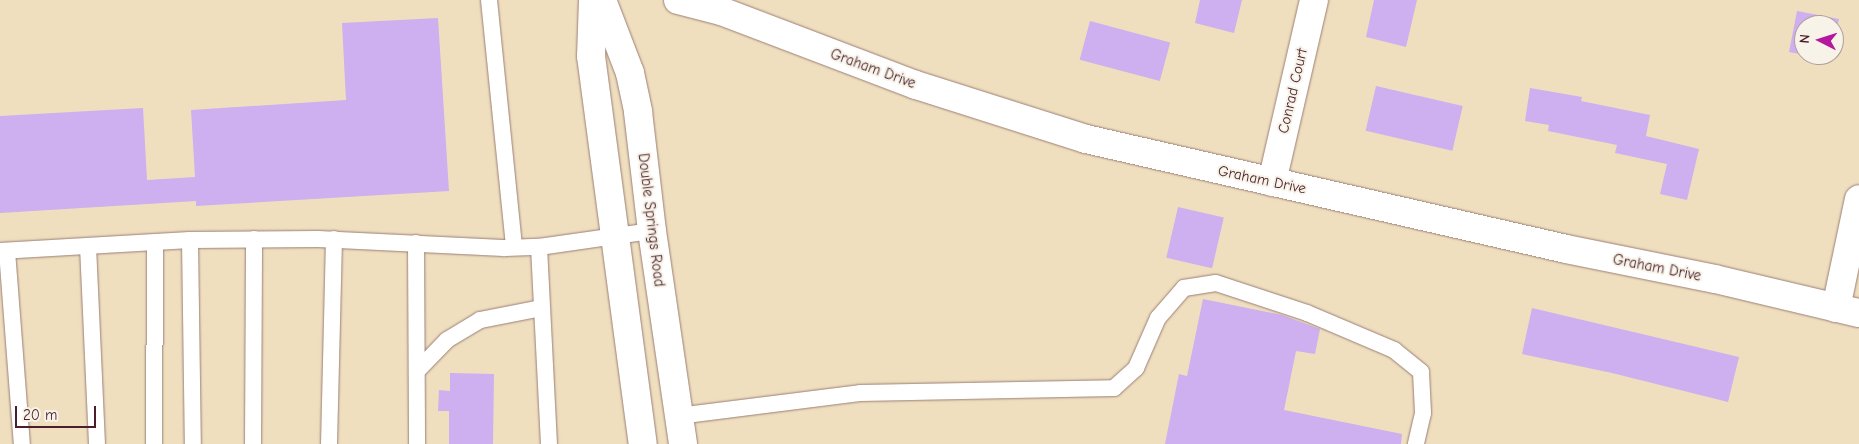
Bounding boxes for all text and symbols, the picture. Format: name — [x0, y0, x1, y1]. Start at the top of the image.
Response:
north arrow — [1794, 15, 1844, 65]
text: N — [1796, 33, 1813, 44]
street label: Graham Drive — [828, 45, 918, 93]
street label: Conrad Court — [1274, 47, 1312, 135]
street label: Double Springs Road — [634, 152, 668, 288]
street label: Graham Drive — [1216, 162, 1308, 198]
street label: Graham Drive — [1611, 251, 1703, 285]
scale bar — [18, 396, 99, 428]
text: 20 m — [23, 406, 57, 424]

